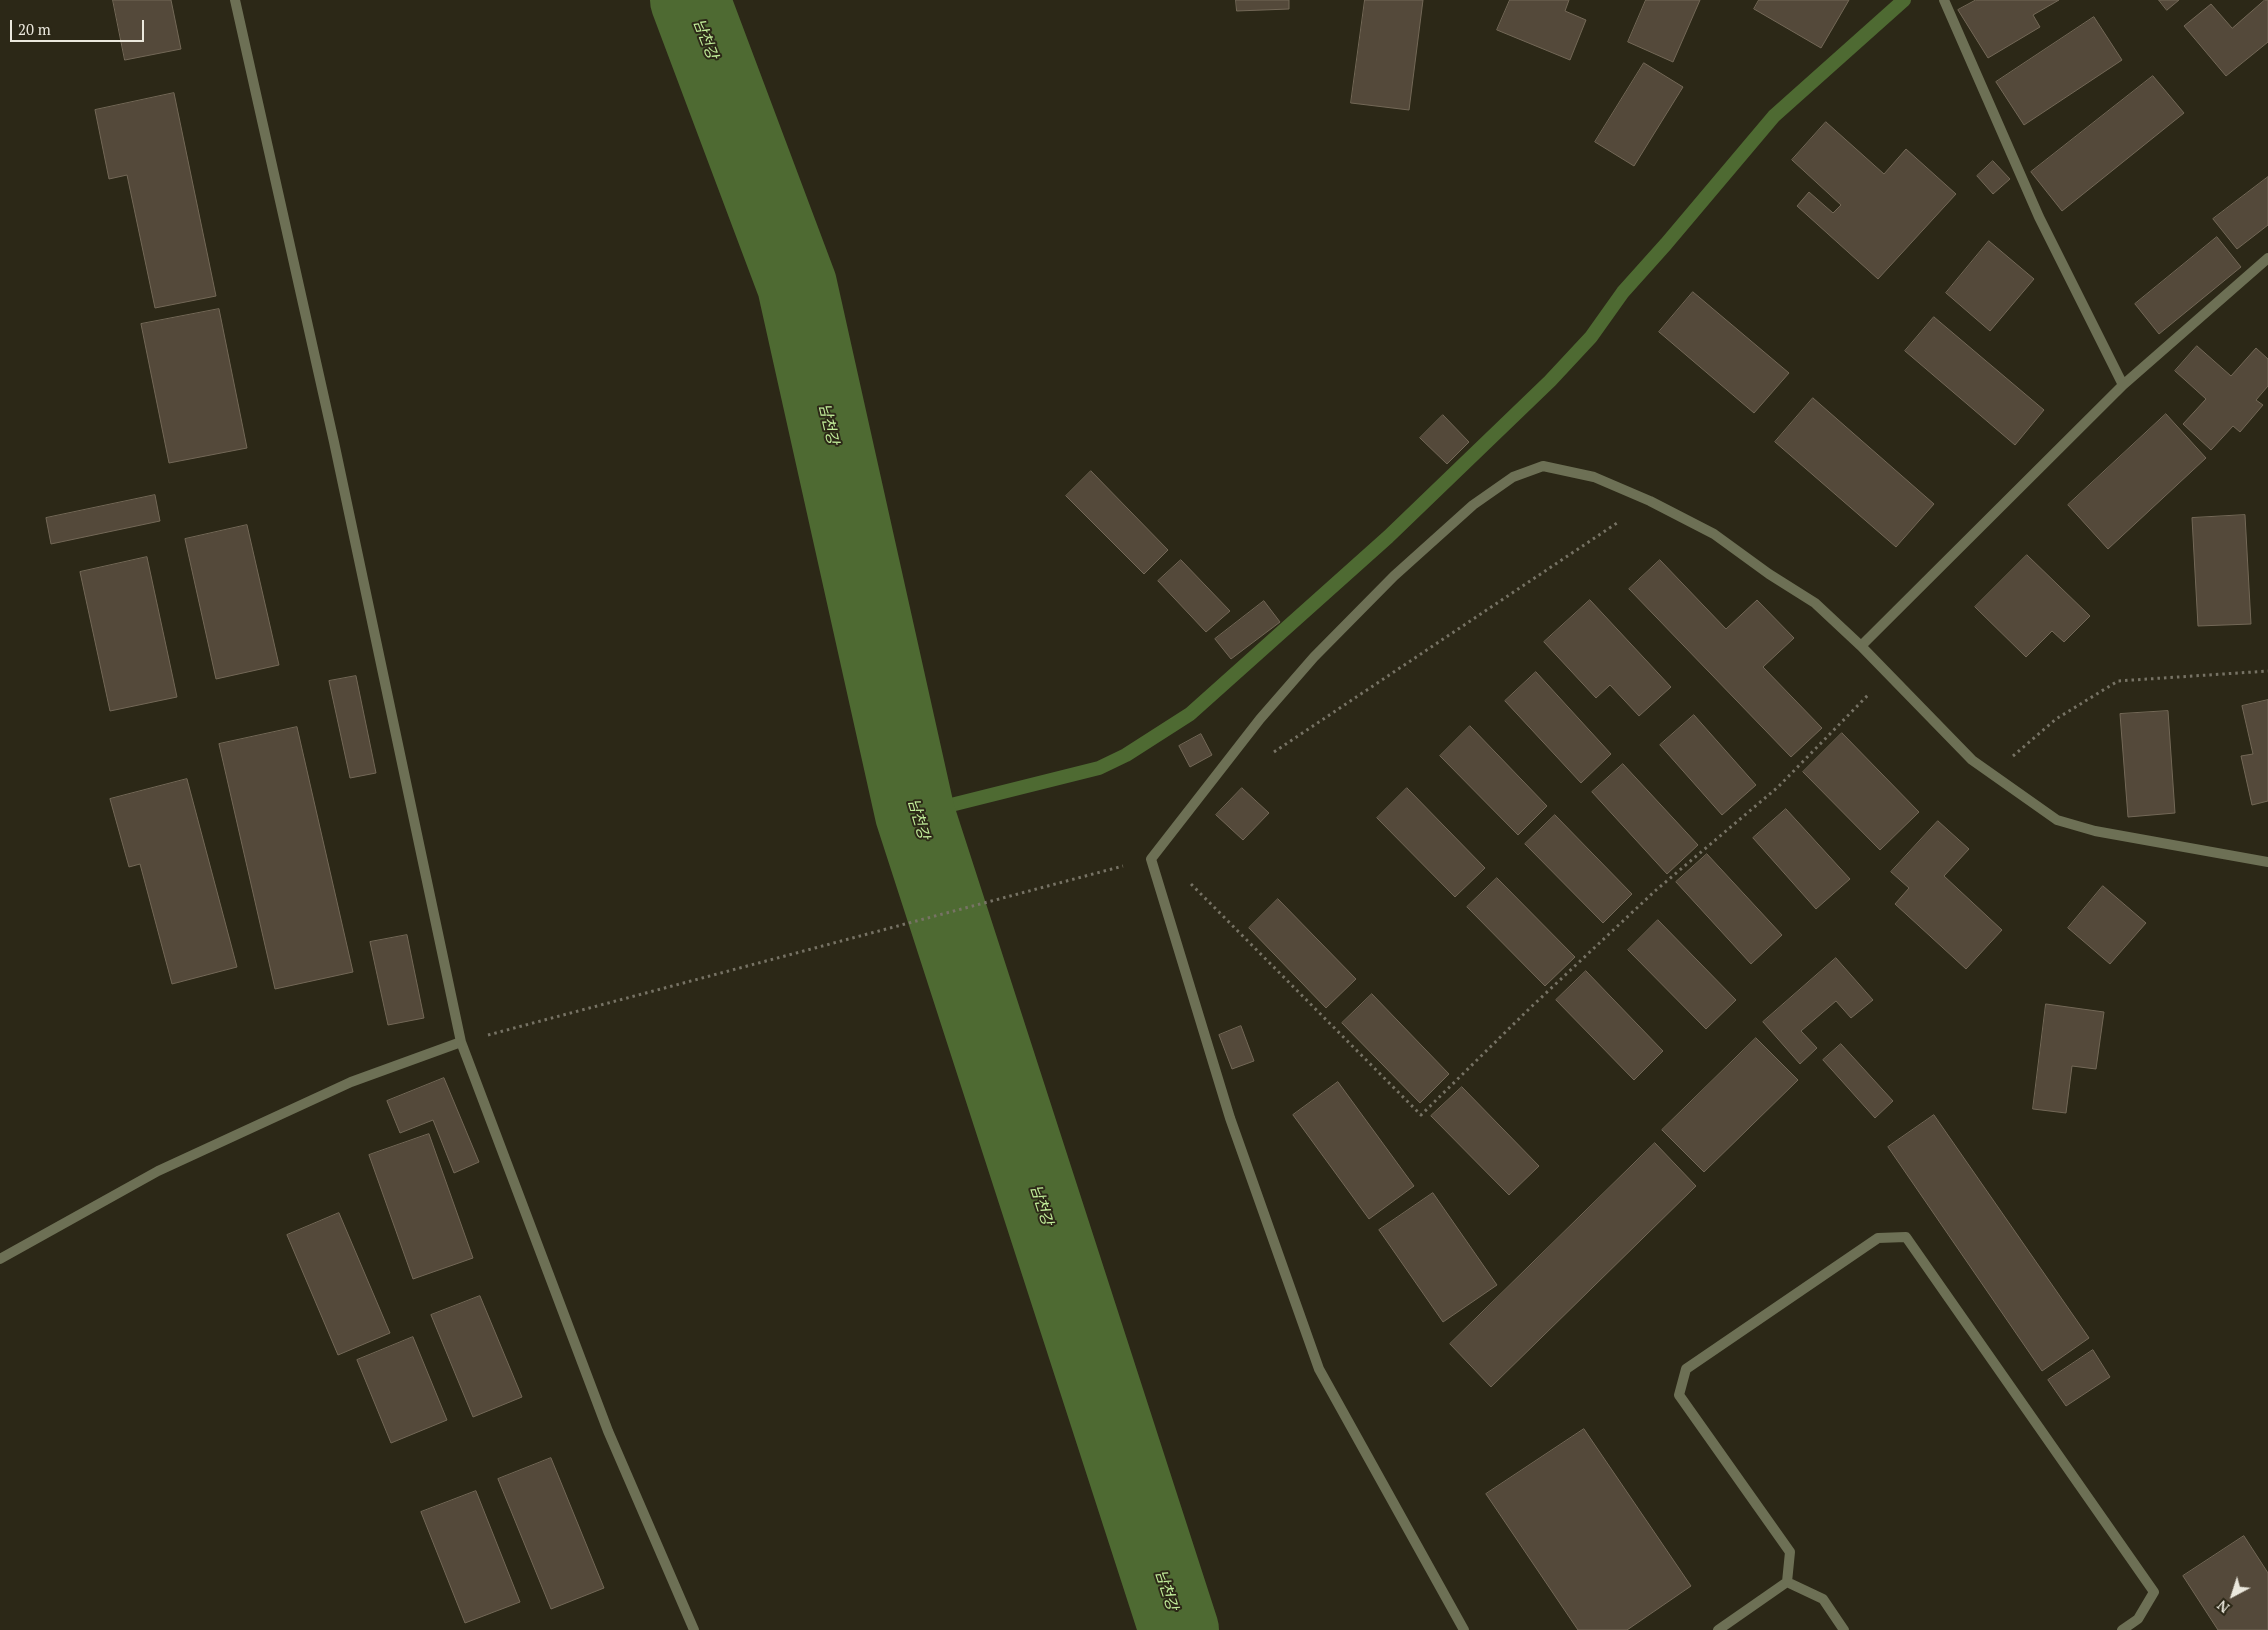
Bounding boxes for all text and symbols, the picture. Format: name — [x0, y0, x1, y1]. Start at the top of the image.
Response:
scale bar — [12, 10, 146, 42]
water label: 남천강 — [689, 16, 721, 62]
text: 20 m — [18, 19, 51, 39]
water label: 남천강 — [815, 402, 841, 446]
water label: 남천강 — [904, 797, 932, 841]
water label: 남천강 — [1026, 1183, 1056, 1227]
water label: 남천강 — [1151, 1568, 1181, 1612]
north arrow — [2208, 1570, 2258, 1620]
text: N — [2213, 1596, 2233, 1618]

